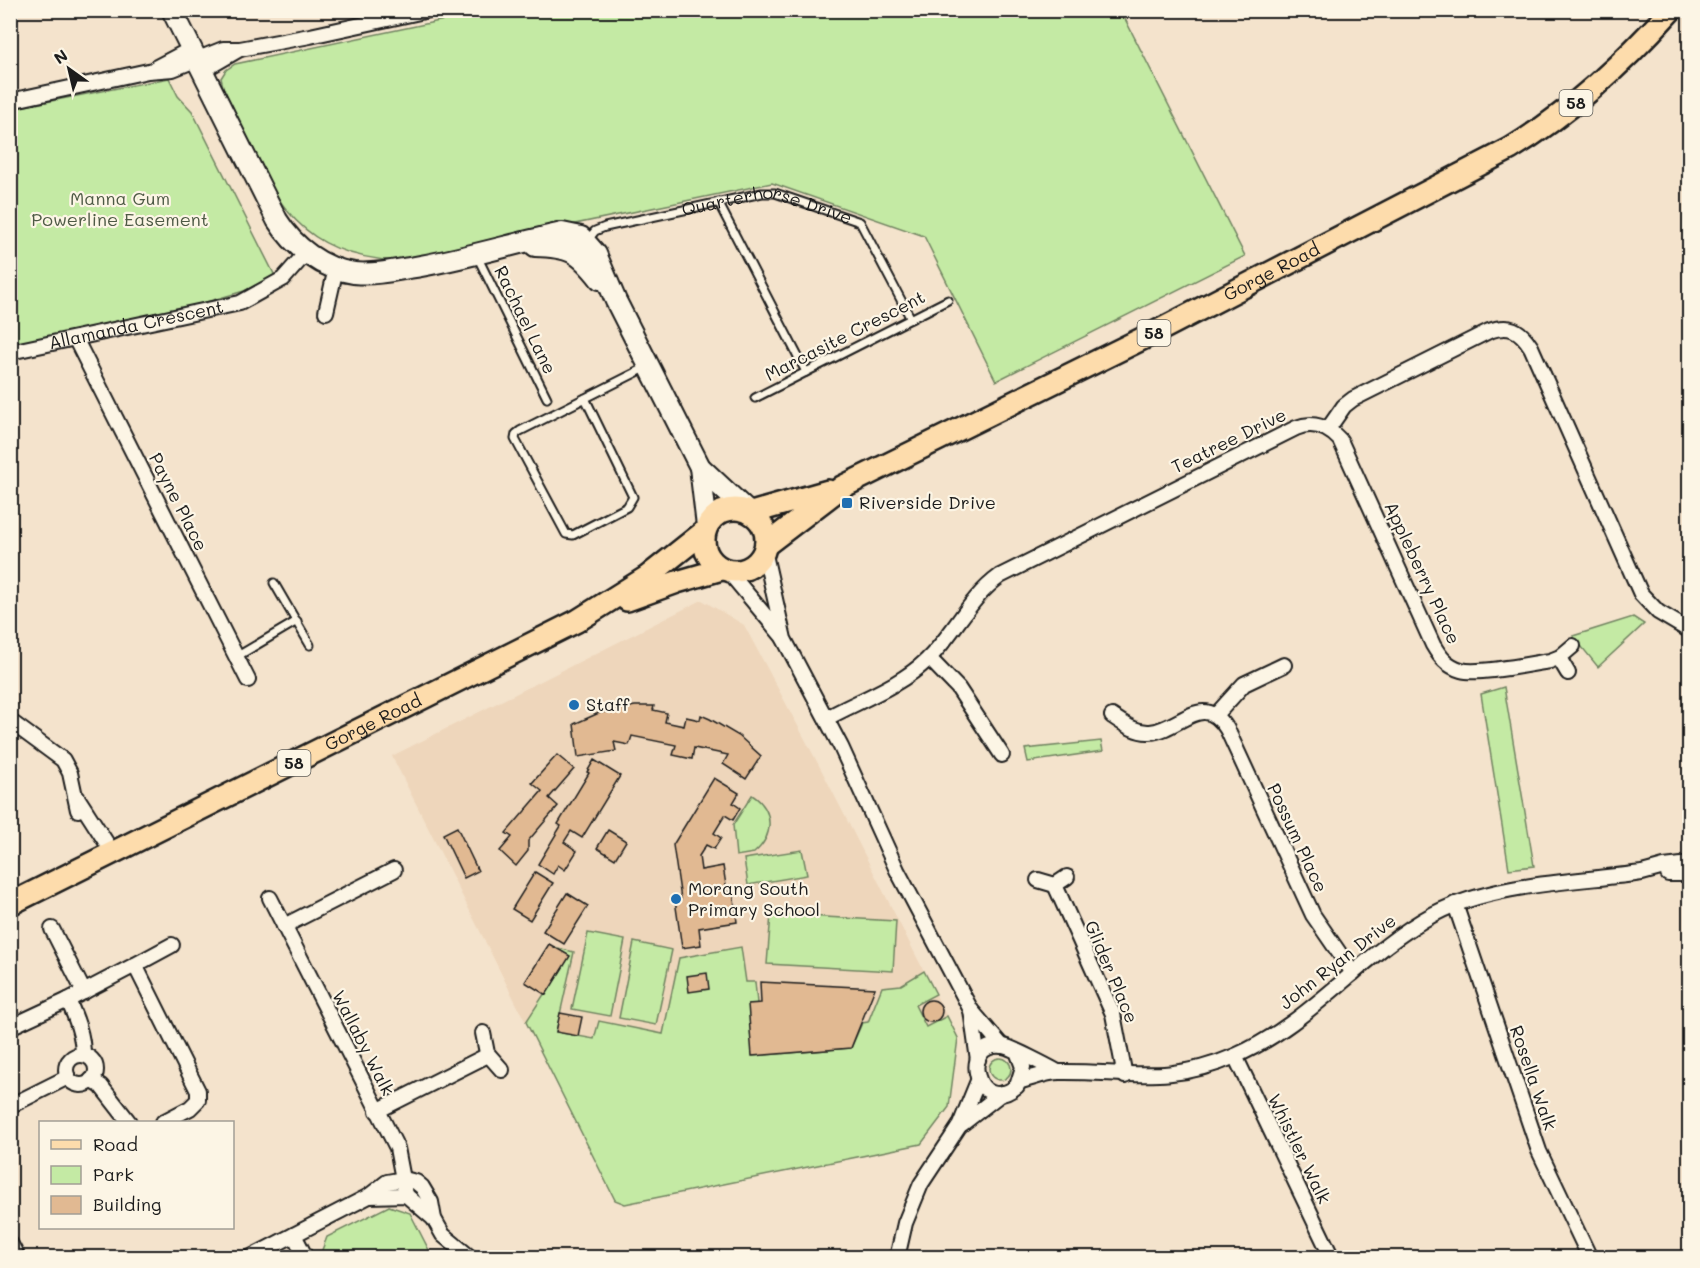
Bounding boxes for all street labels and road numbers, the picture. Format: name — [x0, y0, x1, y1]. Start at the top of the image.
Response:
road number: 58 — [1560, 90, 1592, 116]
street label: Quarterhorse Drive — [679, 180, 855, 229]
street label: Gorge Road — [1219, 236, 1324, 306]
street label: Rachael Lane — [489, 261, 563, 378]
street label: Marcasite Crescent — [760, 284, 929, 386]
street label: Allamanda Crescent — [46, 294, 226, 354]
road number: 58 — [1138, 320, 1170, 346]
street label: Teatree Drive — [1167, 402, 1290, 478]
street label: Payne Place — [144, 448, 214, 555]
street label: Appleberry Place — [1379, 497, 1466, 648]
street label: Gorge Road — [320, 688, 425, 756]
road number: 58 — [278, 750, 310, 776]
street label: Possum Place — [1262, 779, 1334, 896]
street label: John Ryan Drive — [1274, 908, 1401, 1014]
street label: Glider Place — [1080, 917, 1144, 1027]
street label: Wallaby Walk — [327, 986, 401, 1099]
street label: Rosella Walk — [1505, 1022, 1563, 1133]
street label: Whistler Walk — [1263, 1090, 1337, 1208]

